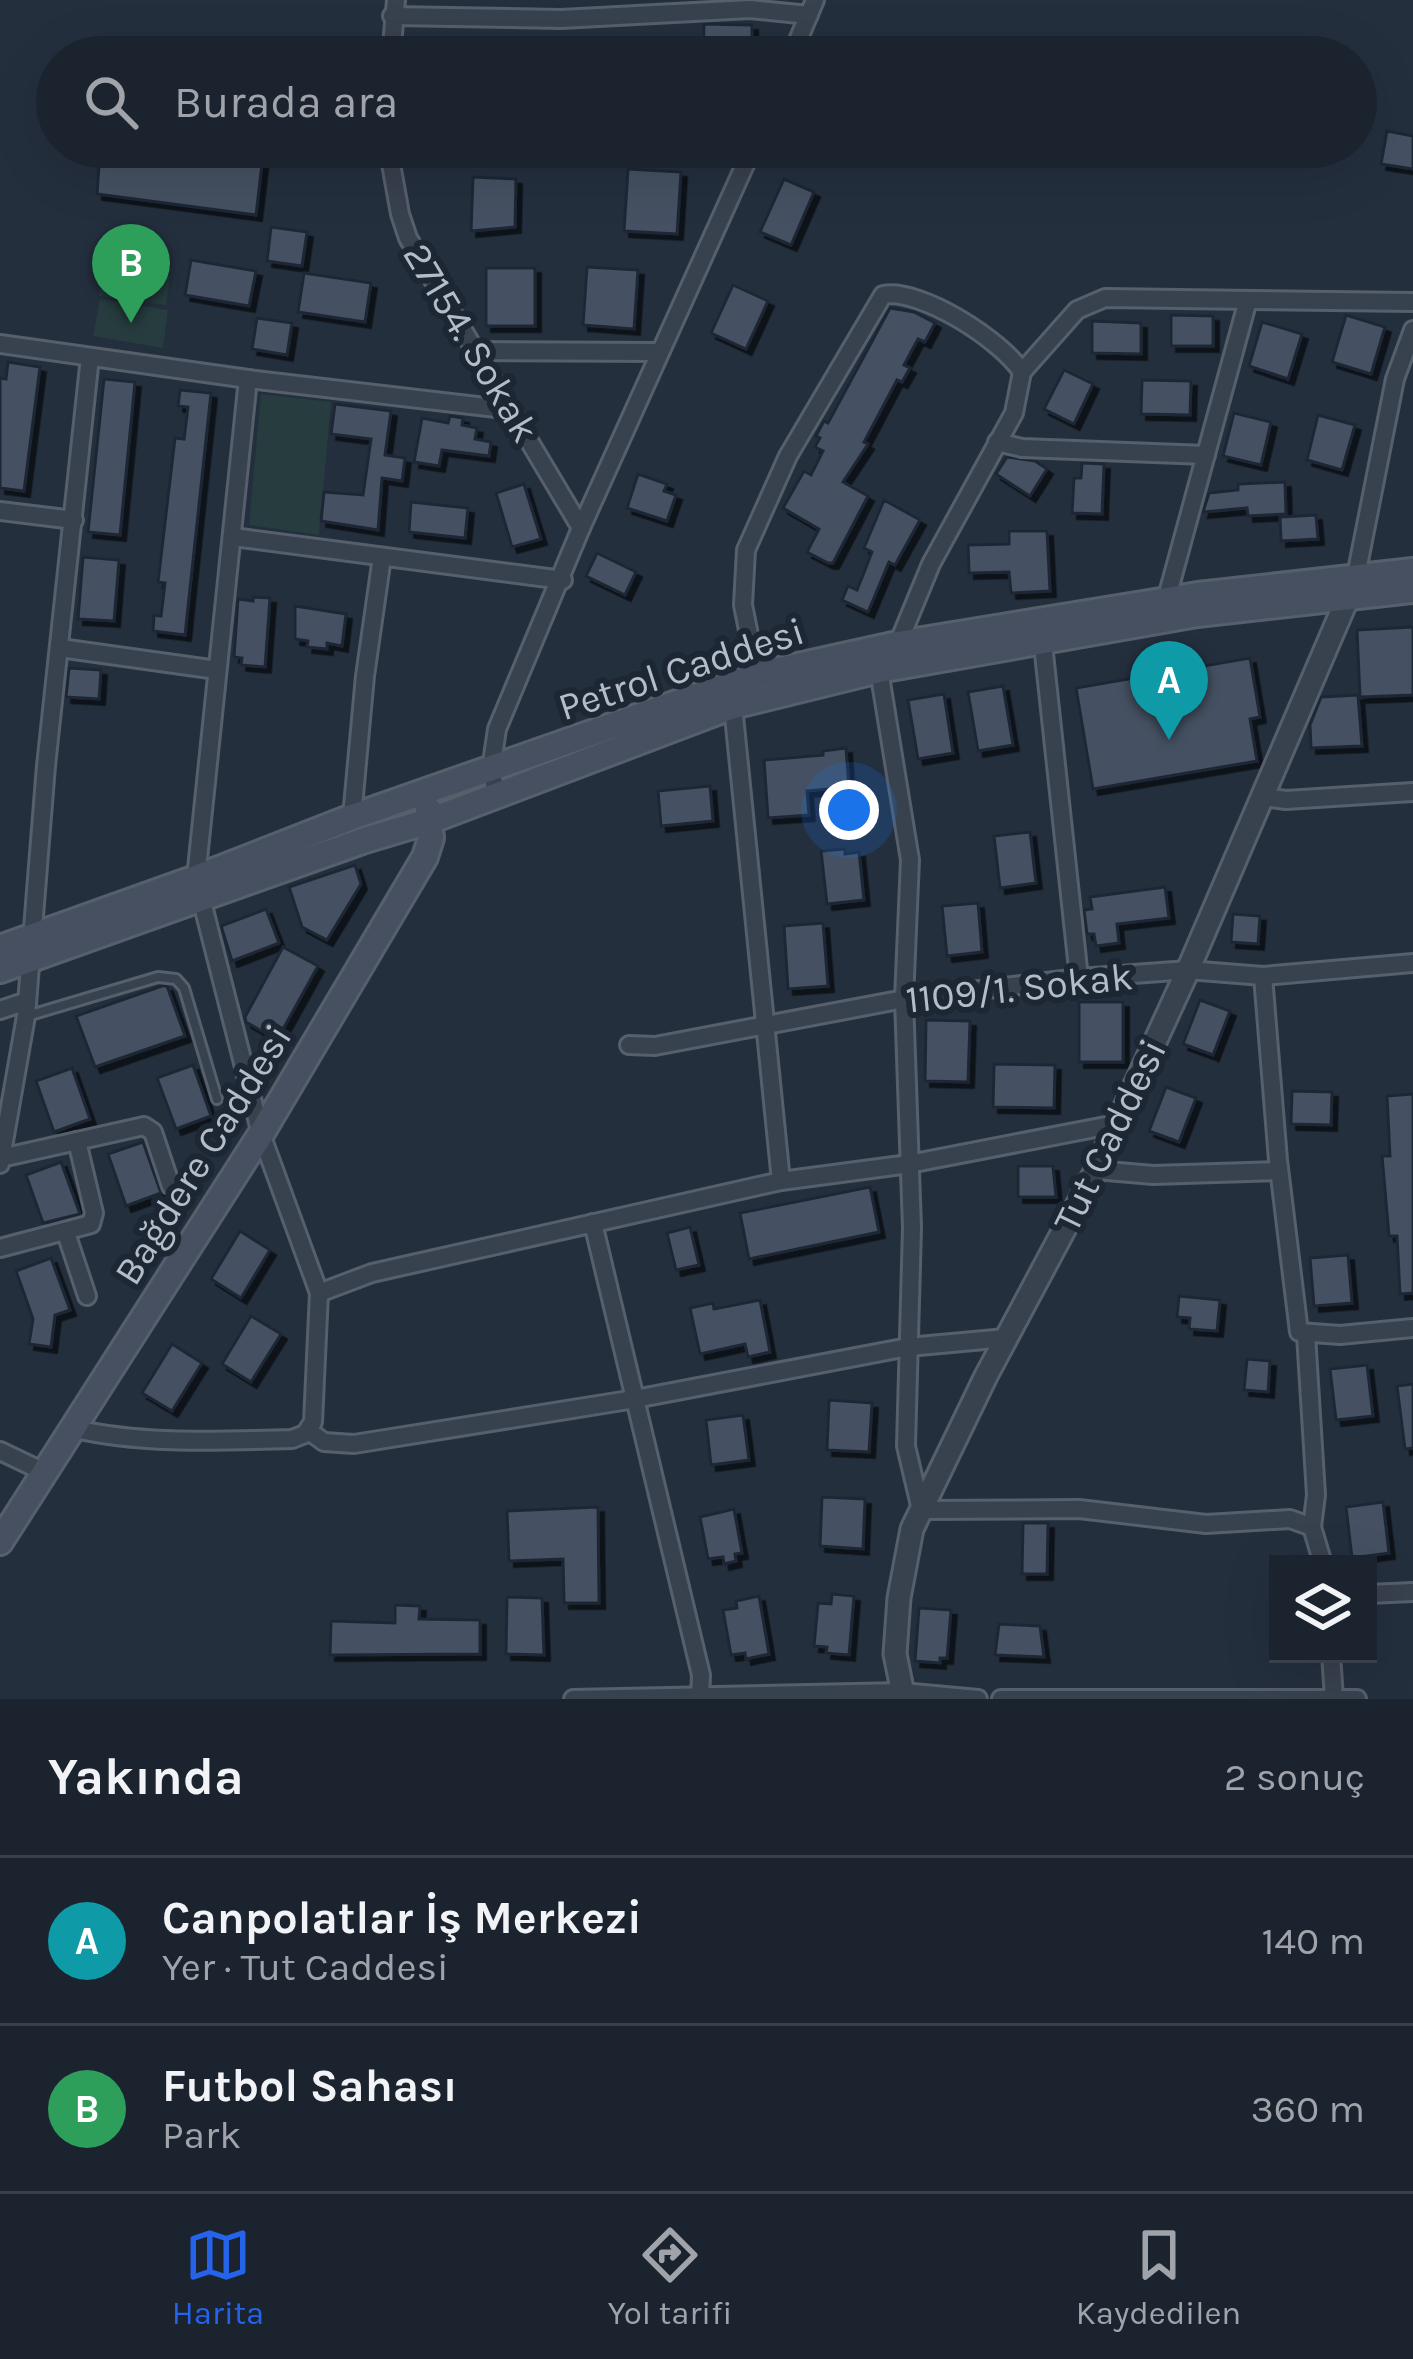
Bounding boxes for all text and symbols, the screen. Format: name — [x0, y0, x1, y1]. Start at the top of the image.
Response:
search box — [36, 36, 1377, 168]
icon: search — [78, 69, 144, 135]
text: Burada ara — [174, 76, 398, 128]
pin: B — [92, 224, 170, 323]
street label: 27154. Sokak — [394, 235, 549, 450]
street label: Petrol Caddesi — [553, 608, 810, 730]
pin: A — [1130, 641, 1208, 740]
your location — [819, 780, 879, 840]
street label: 1109/1. Sokak — [903, 953, 1135, 1023]
street label: Bağdere Caddesi — [104, 1016, 301, 1293]
street label: Tut Caddesi — [1044, 1032, 1176, 1239]
map controls — [1269, 1555, 1377, 1663]
button: layers — [1269, 1555, 1377, 1663]
text: Yakında — [48, 1747, 244, 1807]
text: 2 sonuç — [1224, 1754, 1365, 1800]
text: Canpolatlar İş Merkezi — [162, 1892, 642, 1944]
text: A — [75, 1918, 99, 1964]
text: 140 m — [1261, 1918, 1365, 1964]
text: Yer · Tut Caddesi — [162, 1944, 449, 1990]
text: Futbol Sahası — [162, 2060, 458, 2112]
text: B — [74, 2086, 100, 2132]
text: 360 m — [1251, 2086, 1365, 2132]
text: Park — [162, 2112, 241, 2158]
tab: Harita — [172, 2222, 264, 2332]
tab: Yol tarifi — [608, 2222, 732, 2332]
tab: Kaydedilen — [1076, 2222, 1241, 2332]

